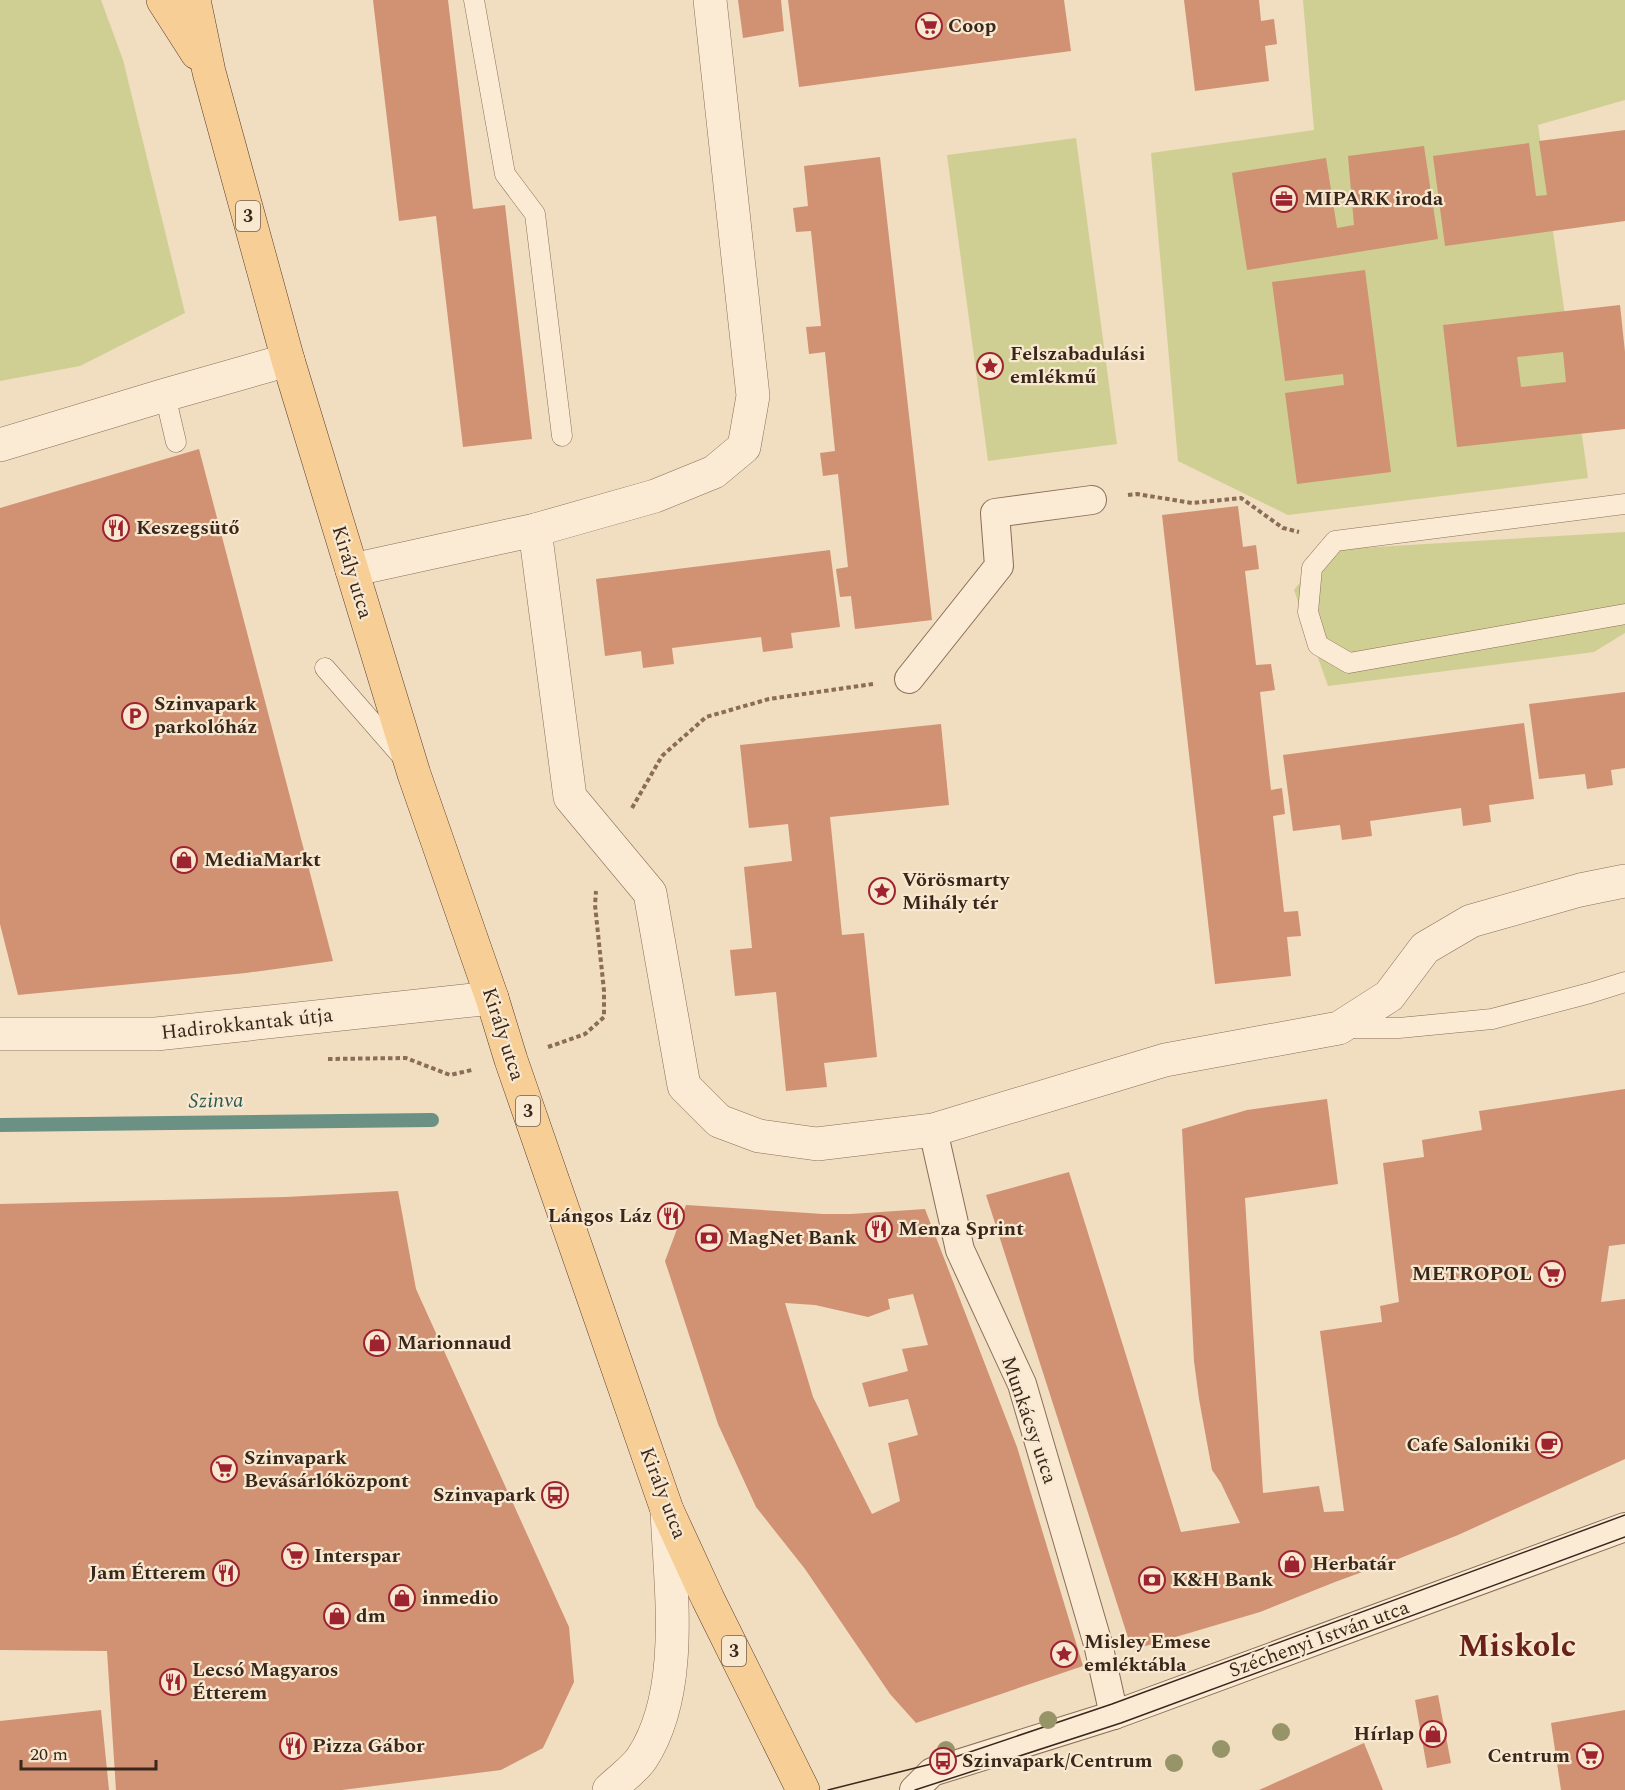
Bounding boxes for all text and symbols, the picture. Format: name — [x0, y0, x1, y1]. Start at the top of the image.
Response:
supermarket icon: Coop — [914, 11, 944, 41]
place label: Coop — [948, 11, 996, 41]
office icon: MIPARK iroda — [1269, 184, 1299, 214]
place label: MIPARK iroda — [1304, 184, 1444, 214]
road number: 3 — [236, 201, 260, 231]
place label: Felszabadulási emlékmű — [1010, 339, 1145, 392]
place icon: Felszabadulási emlékmű — [975, 351, 1005, 381]
restaurant icon: Keszegsütő — [101, 513, 131, 543]
place label: Keszegsütő — [136, 513, 239, 543]
street label: Király utca — [324, 522, 381, 623]
place label: Szinvapark parkolóház — [154, 689, 257, 742]
parking icon: Szinvapark parkolóház — [120, 701, 150, 731]
shop icon: MediaMarkt — [169, 845, 199, 875]
place label: MediaMarkt — [204, 845, 321, 875]
place label: Vörösmarty Mihály tér — [902, 865, 1011, 918]
place icon: Vörösmarty Mihály tér — [867, 876, 897, 906]
street label: Király utca — [474, 984, 532, 1085]
street label: Hadirokkantak útja — [160, 1000, 335, 1048]
water label: Szinva — [188, 1085, 244, 1117]
road number: 3 — [516, 1096, 540, 1126]
place label: Lángos Láz — [548, 1201, 652, 1231]
restaurant icon: Lángos Láz — [656, 1201, 686, 1231]
restaurant icon: Menza Sprint — [864, 1214, 894, 1244]
place label: Menza Sprint — [898, 1214, 1024, 1244]
bank icon: MagNet Bank — [694, 1223, 724, 1253]
place label: MagNet Bank — [728, 1223, 857, 1253]
place label: METROPOL — [1412, 1259, 1532, 1289]
supermarket icon: METROPOL — [1537, 1259, 1567, 1289]
shop icon: Marionnaud — [362, 1328, 392, 1358]
place label: Marionnaud — [397, 1328, 512, 1358]
street label: Munkácsy utca — [993, 1352, 1065, 1488]
place label: Cafe Saloniki — [1406, 1430, 1530, 1460]
cafe icon: Cafe Saloniki — [1534, 1430, 1564, 1460]
place label: Szinvapark Bevásárlóközpont — [244, 1443, 409, 1496]
street label: Király utca — [632, 1443, 694, 1544]
supermarket icon: Szinvapark Bevásárlóközpont — [209, 1454, 239, 1484]
place label: Szinvapark — [433, 1480, 536, 1510]
bus stop icon: Szinvapark — [540, 1480, 570, 1510]
supermarket icon: Interspar — [280, 1541, 310, 1571]
place label: Interspar — [314, 1541, 400, 1571]
shop icon: Herbatár — [1277, 1549, 1307, 1579]
place label: Herbatár — [1312, 1549, 1396, 1579]
place label: Jam Étterem — [89, 1558, 206, 1588]
restaurant icon: Jam Étterem — [211, 1558, 241, 1588]
bank icon: K&H Bank — [1137, 1565, 1167, 1595]
place label: K&H Bank — [1172, 1565, 1273, 1595]
shop icon: inmedio — [387, 1583, 417, 1613]
place label: inmedio — [422, 1583, 499, 1613]
street label: Széchenyi István utca — [1225, 1592, 1414, 1686]
shop icon: dm — [322, 1601, 352, 1631]
place label: dm — [356, 1601, 386, 1631]
district label: Miskolc — [1458, 1622, 1576, 1671]
place label: Misley Emese emléktábla — [1084, 1627, 1211, 1680]
road number: 3 — [722, 1636, 746, 1666]
place icon: Misley Emese emléktábla — [1049, 1639, 1079, 1669]
place label: Lecsó Magyaros Étterem — [192, 1655, 338, 1708]
restaurant icon: Lecsó Magyaros Étterem — [158, 1667, 188, 1697]
place label: Hírlap — [1354, 1719, 1414, 1749]
shop icon: Hírlap — [1418, 1719, 1448, 1749]
restaurant icon: Pizza Gábor — [278, 1731, 308, 1761]
place label: Pizza Gábor — [312, 1731, 425, 1761]
scale bar — [21, 1733, 156, 1771]
text: 20 m — [30, 1741, 68, 1768]
place label: Centrum — [1487, 1741, 1570, 1771]
supermarket icon: Centrum — [1575, 1741, 1605, 1771]
bus stop icon: Szinvapark/Centrum — [928, 1746, 958, 1776]
place label: Szinvapark/Centrum — [962, 1746, 1153, 1776]

